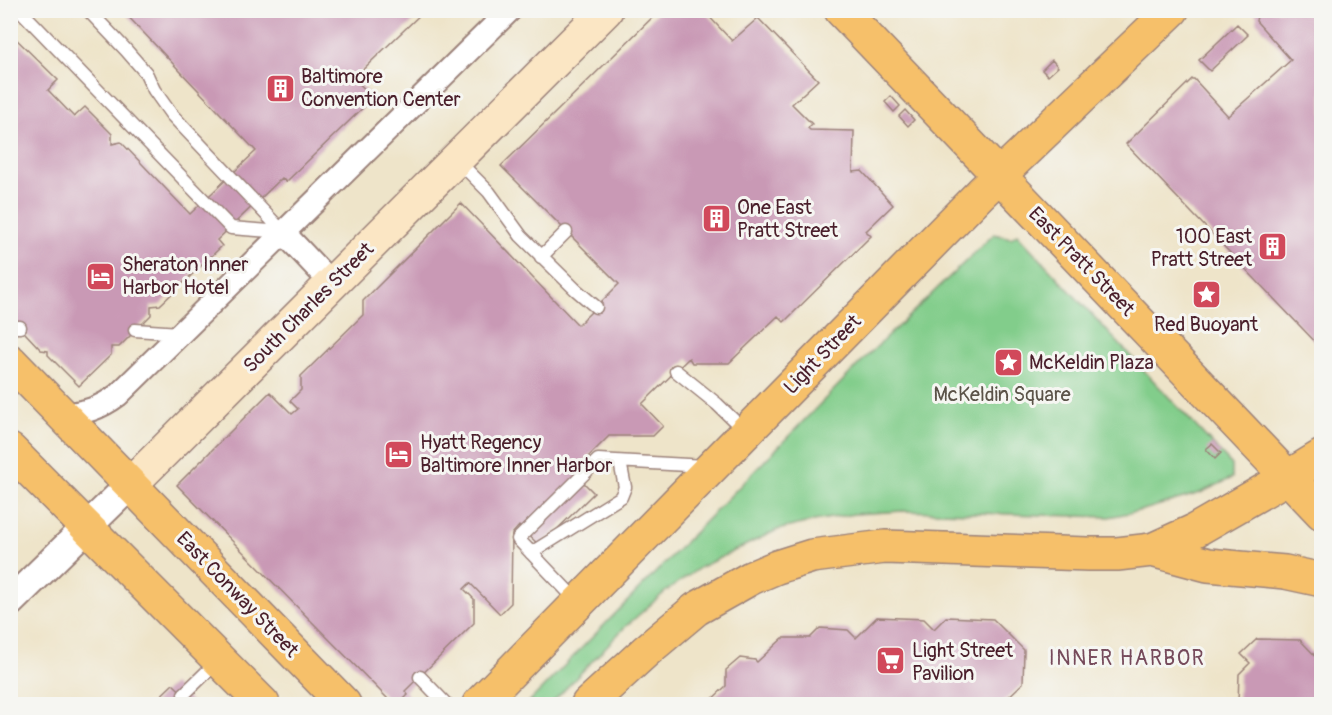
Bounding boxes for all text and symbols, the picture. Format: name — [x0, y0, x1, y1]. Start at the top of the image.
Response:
place label: Baltimore Convention Center — [301, 64, 461, 112]
building icon: Baltimore Convention Center — [264, 72, 296, 104]
place label: One East Pratt Street — [737, 195, 839, 243]
building icon: One East Pratt Street — [700, 202, 732, 234]
street label: East Pratt Street — [1023, 202, 1141, 322]
place label: 100 East Pratt Street — [1151, 224, 1253, 272]
building icon: 100 East Pratt Street — [1257, 231, 1289, 263]
street label: South Charles Street — [238, 236, 380, 378]
place label: Sheraton Inner Harbor Hotel — [122, 252, 248, 300]
hotel icon: Sheraton Inner Harbor Hotel — [85, 260, 117, 292]
place icon: Red Buoyant — [1190, 278, 1222, 310]
street label: Light Street — [778, 309, 867, 399]
place label: Red Buoyant — [1154, 312, 1259, 337]
place icon: McKeldin Plaza — [992, 346, 1024, 378]
place label: McKeldin Plaza — [1029, 350, 1154, 375]
park label: McKeldin Square — [933, 382, 1071, 407]
place label: Hyatt Regency Baltimore Inner Harbor — [420, 430, 612, 478]
hotel icon: Hyatt Regency Baltimore Inner Harbor — [383, 438, 415, 470]
street label: East Conway Street — [171, 526, 305, 663]
place label: Light Street Pavilion — [912, 638, 1014, 686]
supermarket icon: Light Street Pavilion — [875, 645, 907, 677]
district label: INNER HARBOR — [1049, 645, 1205, 672]

